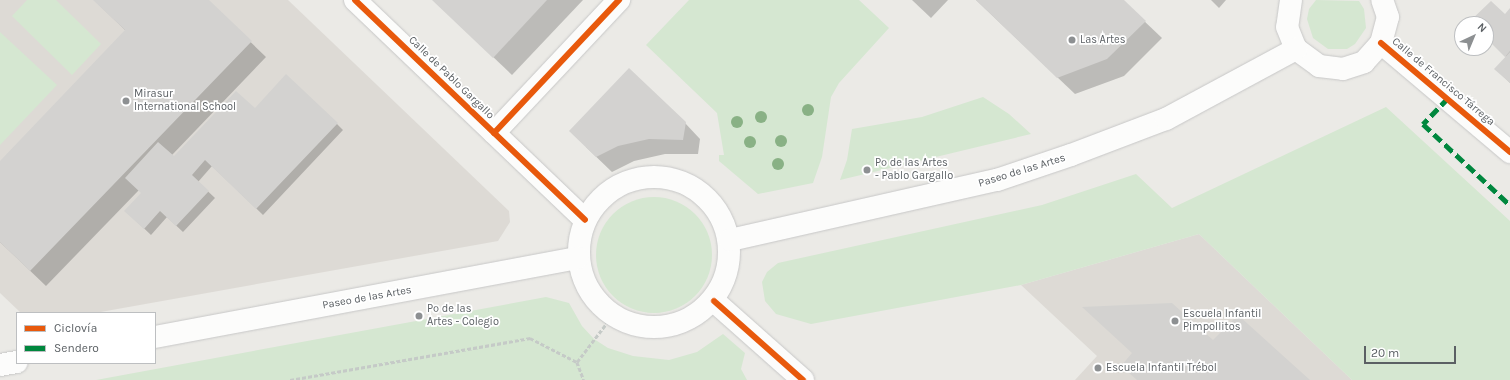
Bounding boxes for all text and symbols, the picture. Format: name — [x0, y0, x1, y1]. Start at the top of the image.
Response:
north arrow — [1454, 16, 1494, 56]
text: N — [1475, 20, 1489, 35]
place label: Las Artes — [1080, 33, 1125, 47]
street label: Calle de Pablo Gargallo — [406, 34, 496, 122]
marker: Las Artes — [1067, 35, 1077, 45]
street label: Calle de Francisco Tárrega — [1389, 35, 1497, 129]
place label: Mirasur International School — [134, 88, 236, 114]
marker: Mirasur International School — [121, 96, 131, 106]
street label: Paseo de las Artes — [977, 151, 1067, 191]
place label: Pº de las Artes - Pablo Gargallo — [875, 157, 953, 183]
marker: Pº de las Artes - Pablo Gargallo — [862, 165, 872, 175]
street label: Paseo de las Artes — [321, 284, 413, 312]
place label: Pº de las Artes - Colegio — [427, 303, 499, 329]
place label: Escuela Infantil Pimpollitos — [1183, 308, 1261, 334]
marker: Pº de las Artes - Colegio — [414, 311, 424, 321]
legend — [16, 312, 156, 364]
marker: Escuela Infantil Pimpollitos — [1170, 316, 1180, 326]
text: Ciclovía — [54, 321, 97, 335]
scale bar — [1366, 338, 1458, 364]
text: Sendero — [54, 341, 99, 355]
text: 20 m — [1371, 346, 1399, 360]
place label: Escuela Infantil Trébol — [1106, 361, 1217, 375]
marker: Escuela Infantil Trébol — [1093, 363, 1103, 373]

